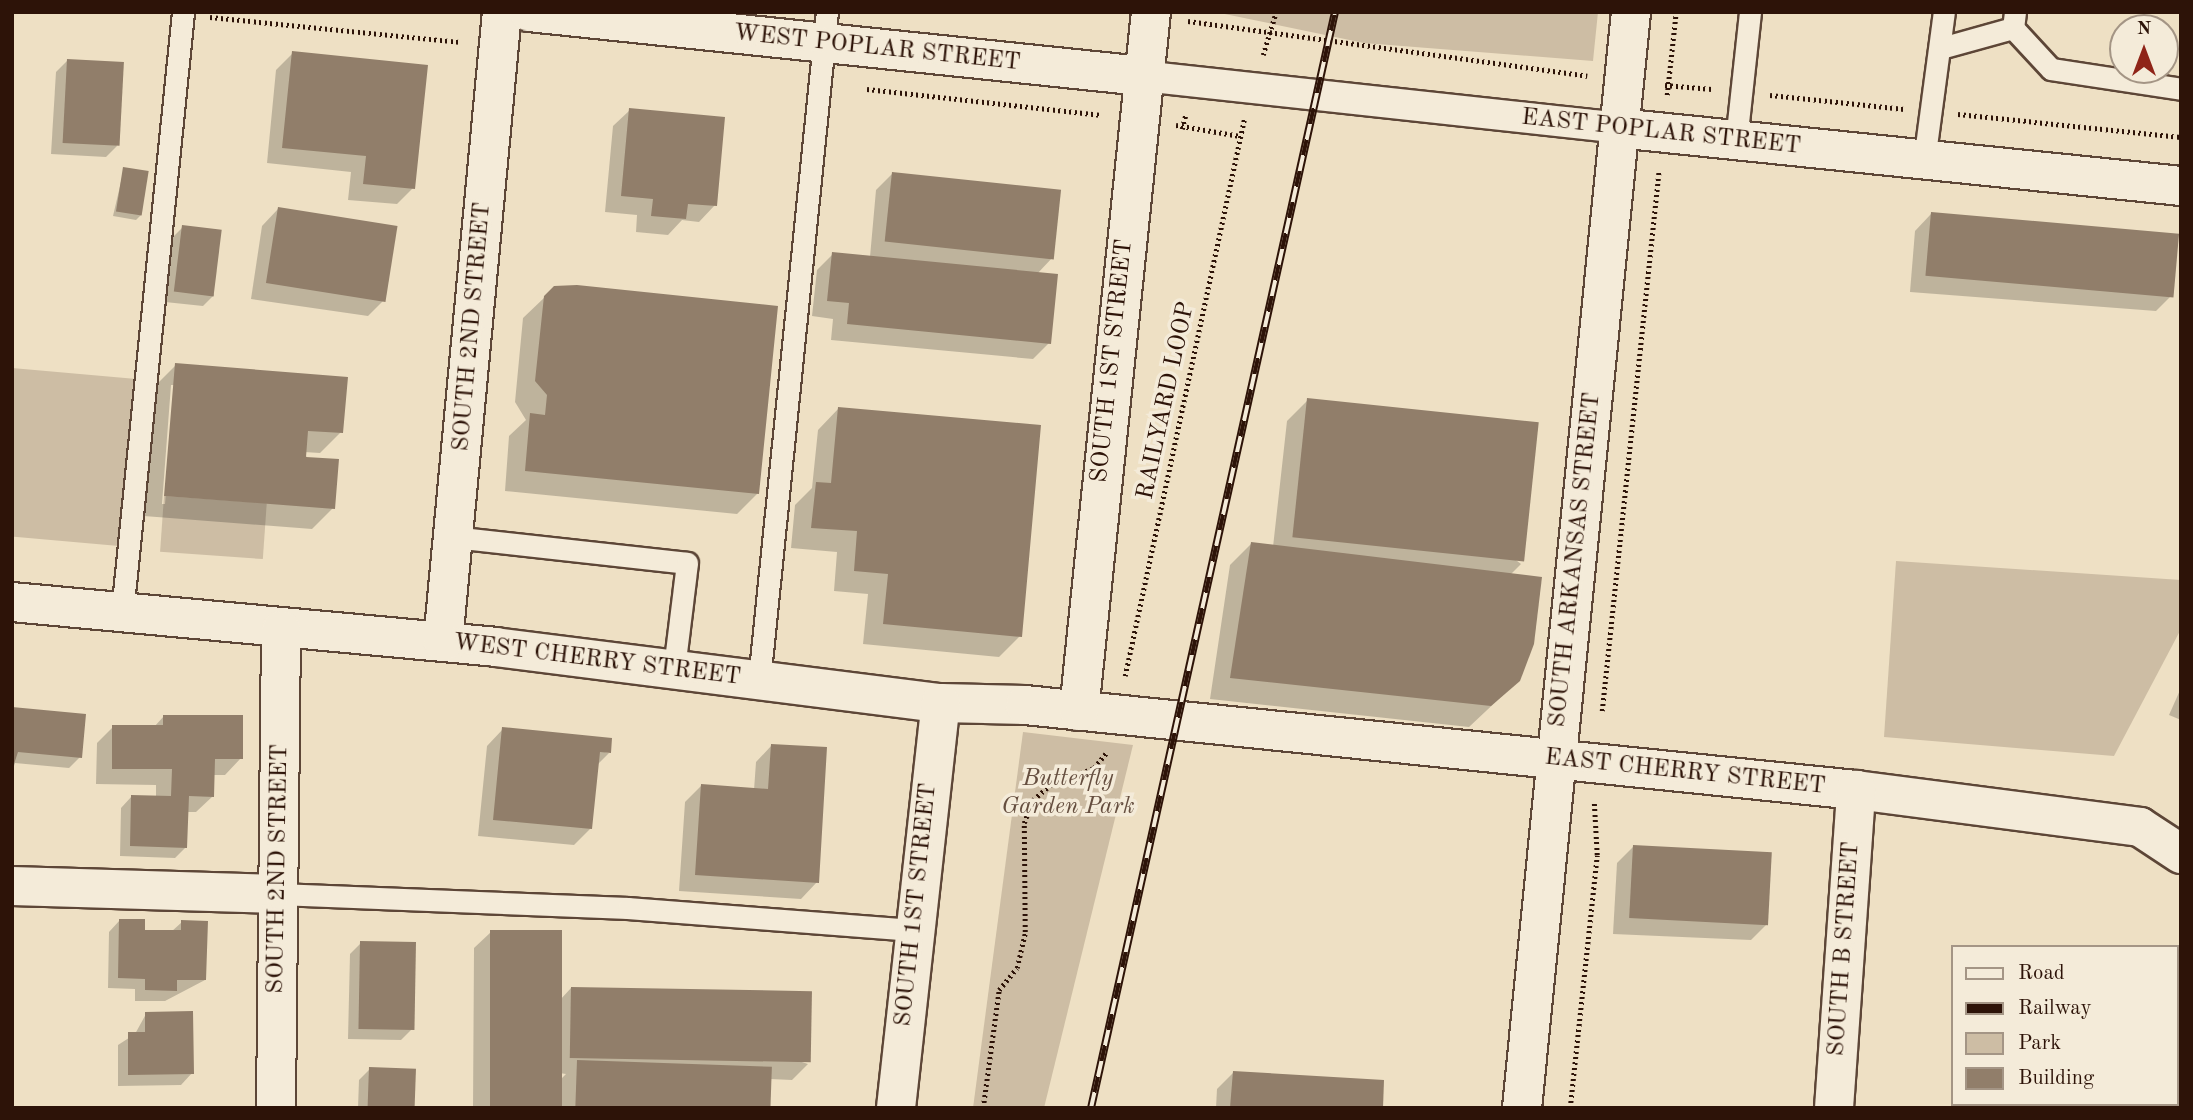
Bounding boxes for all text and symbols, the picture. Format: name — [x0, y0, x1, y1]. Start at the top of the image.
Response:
north arrow — [2109, 14, 2179, 84]
street label: WEST POPLAR STREET — [732, 20, 1022, 78]
text: N — [2137, 20, 2151, 39]
street label: EAST POPLAR STREET — [1520, 104, 1802, 162]
street label: SOUTH 2ND STREET — [448, 201, 498, 453]
street label: SOUTH 1ST STREET — [1086, 238, 1140, 484]
street label: RAILYARD LOOP — [1132, 299, 1202, 503]
street label: SOUTH ARKANSAS STREET — [1544, 391, 1608, 729]
street label: WEST CHERRY STREET — [452, 629, 742, 693]
street label: SOUTH 2ND STREET — [262, 744, 296, 994]
street label: EAST CHERRY STREET — [1543, 744, 1827, 802]
park label: Butterfly Garden Park — [1001, 766, 1135, 822]
street label: SOUTH 1ST STREET — [890, 782, 944, 1028]
street label: SOUTH B STREET — [1823, 841, 1867, 1057]
legend — [1952, 945, 2179, 1106]
text: Road — [2018, 963, 2065, 984]
text: Railway — [2018, 998, 2092, 1019]
text: Park — [2018, 1033, 2061, 1054]
text: Building — [2018, 1068, 2094, 1089]

